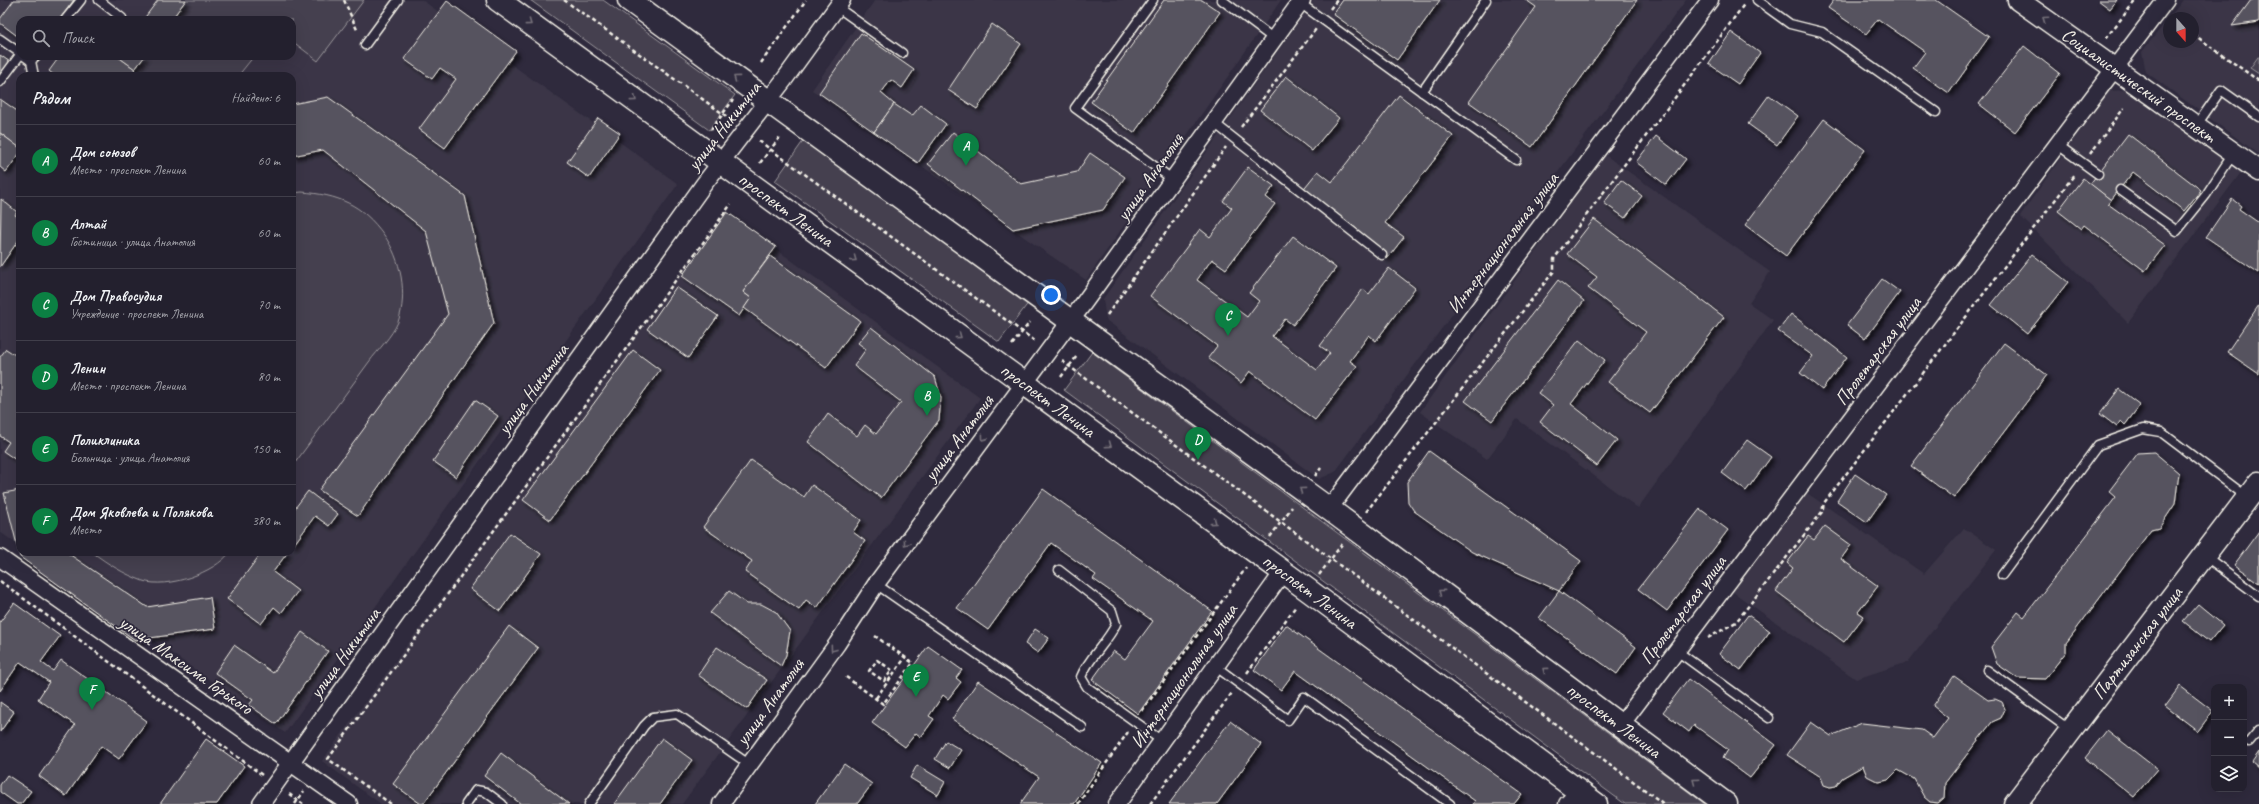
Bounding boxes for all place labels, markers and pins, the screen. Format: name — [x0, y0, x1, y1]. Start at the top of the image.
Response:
pin: A — [953, 133, 979, 166]
pin: C — [1215, 303, 1241, 336]
pin: B — [914, 383, 940, 416]
pin: D — [1185, 427, 1211, 460]
pin: E — [903, 664, 929, 697]
pin: F — [79, 677, 105, 710]

